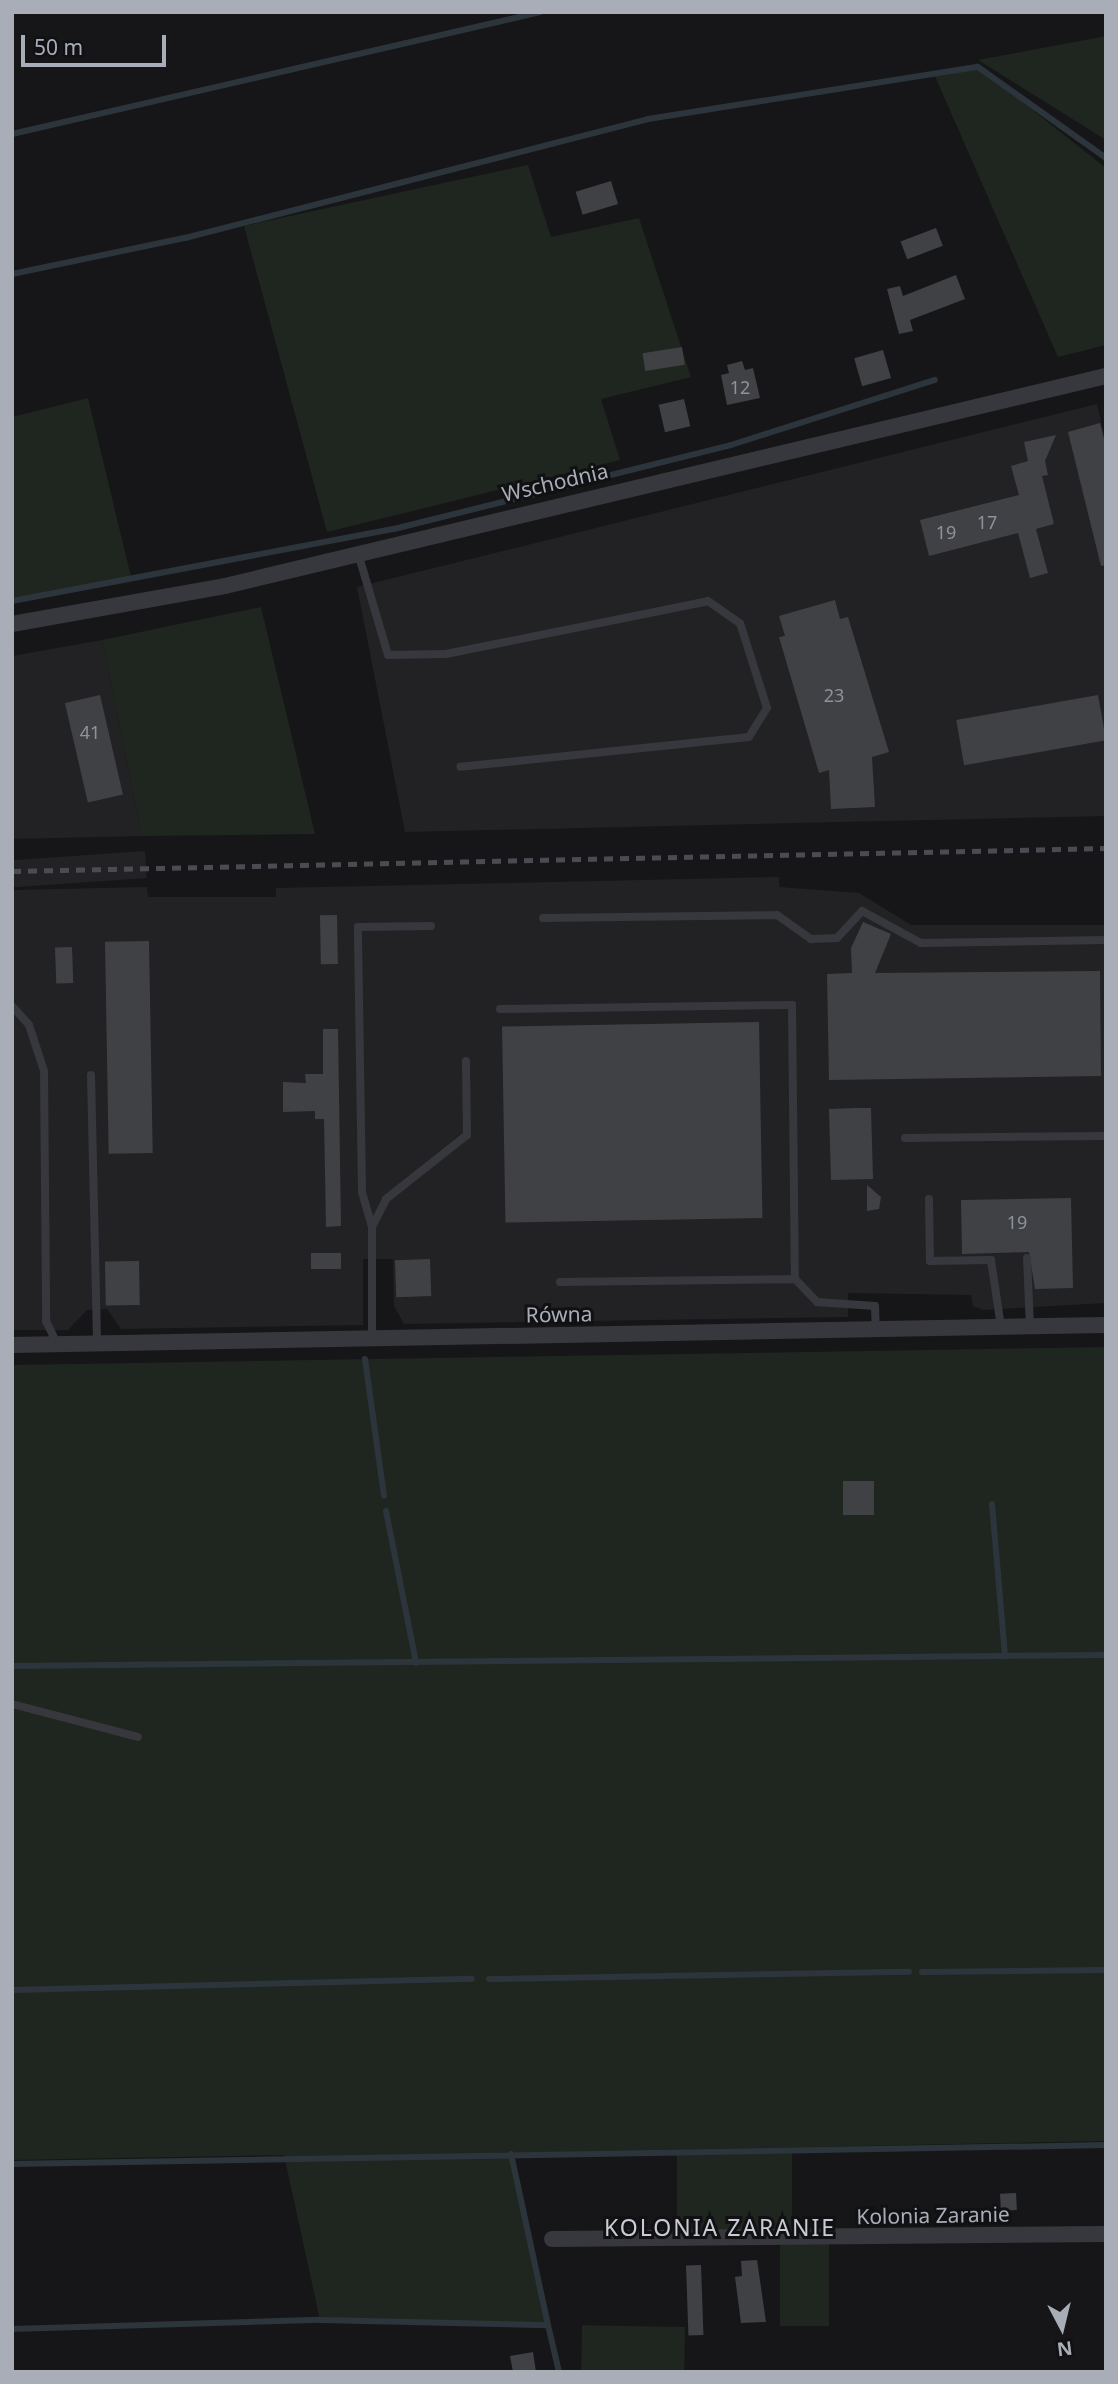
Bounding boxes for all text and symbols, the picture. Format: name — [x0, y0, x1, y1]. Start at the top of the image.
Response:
scale bar — [24, 21, 170, 65]
text: 50 m — [34, 33, 83, 61]
house number: 12 — [730, 376, 750, 398]
street label: Wschodnia — [499, 458, 611, 506]
house number: 17 — [977, 511, 997, 533]
house number: 19 — [936, 521, 956, 543]
house number: 23 — [824, 684, 844, 706]
house number: 41 — [80, 721, 100, 743]
house number: 19 — [1007, 1211, 1027, 1233]
street label: Równa — [525, 1301, 593, 1327]
street label: Kolonia Zaranie — [856, 2201, 1010, 2229]
district label: KOLONIA ZARANIE — [606, 2213, 834, 2241]
north arrow — [1027, 2293, 1097, 2363]
text: N — [1055, 2335, 1074, 2363]

